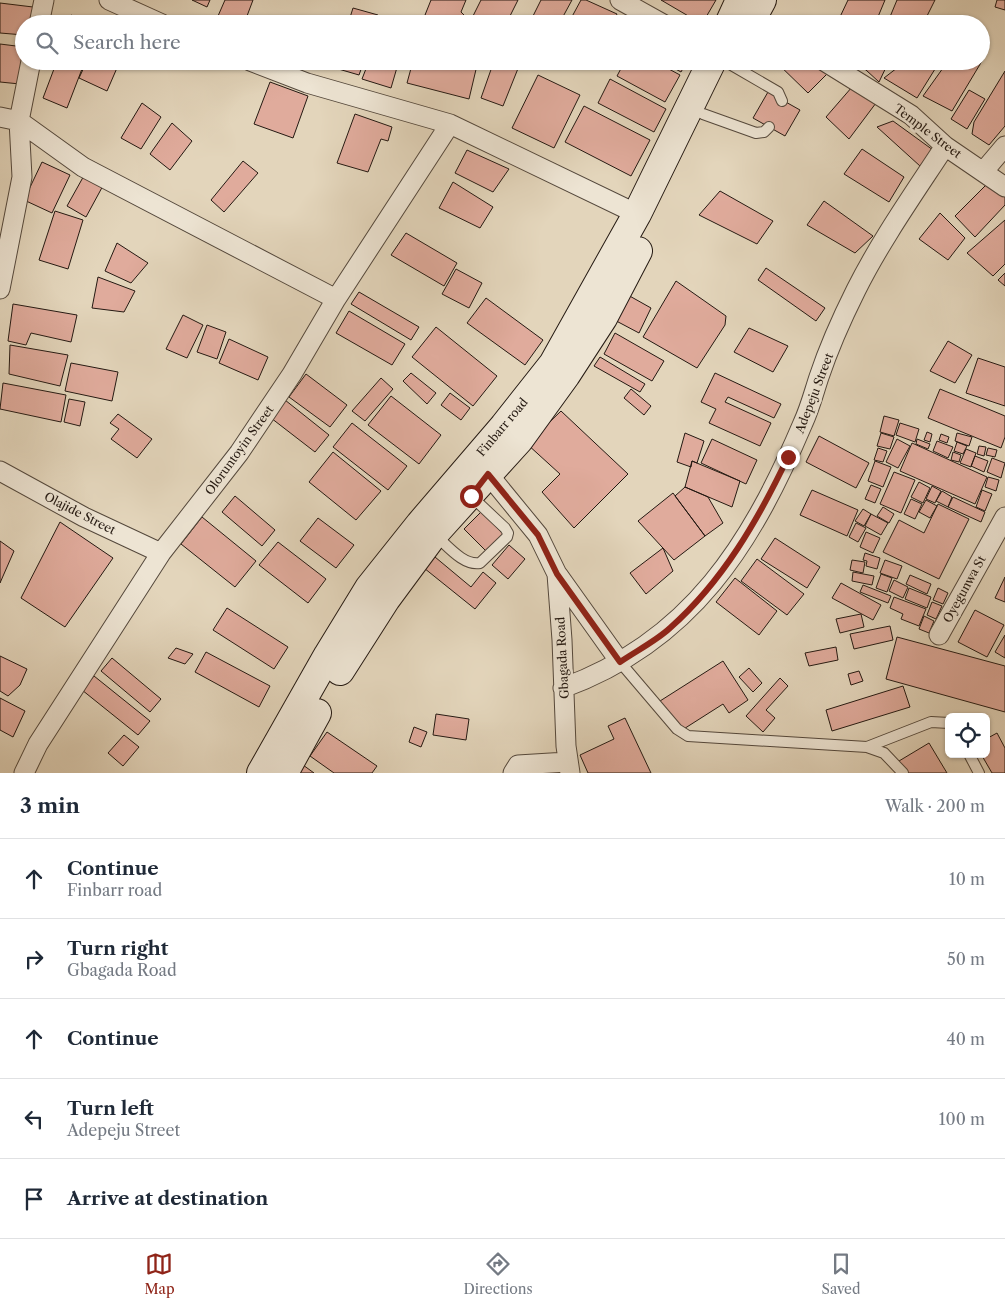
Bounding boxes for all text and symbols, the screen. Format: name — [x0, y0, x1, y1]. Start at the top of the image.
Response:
search box — [15, 15, 990, 70]
icon: search — [33, 29, 61, 57]
text: Search here — [73, 31, 181, 54]
street label: Temple Street — [891, 101, 965, 162]
street label: Adepeju Street — [791, 350, 836, 436]
street label: Finbarr road — [473, 394, 531, 459]
street label: Oloruntoyin Street — [201, 402, 277, 498]
route end — [777, 446, 800, 469]
route start — [460, 485, 483, 508]
street label: Olajide Street — [42, 489, 119, 538]
street label: Oyegunwa St — [939, 552, 989, 625]
street label: Gbagada Road — [552, 616, 572, 699]
map controls — [945, 713, 990, 758]
button: locate — [945, 713, 990, 758]
text: 3 min — [20, 793, 80, 818]
text: Walk · 200 m — [885, 796, 985, 816]
text: Continue — [67, 857, 159, 880]
icon: ahead — [20, 865, 48, 893]
text: 10 m — [949, 869, 985, 889]
text: Finbarr road — [67, 880, 162, 900]
text: Turn right — [67, 937, 168, 960]
icon: right — [20, 945, 48, 973]
text: 50 m — [947, 949, 985, 969]
text: Gbagada Road — [67, 960, 177, 980]
icon: ahead — [20, 1025, 48, 1053]
text: Continue — [67, 1027, 159, 1050]
text: 40 m — [946, 1029, 985, 1049]
text: Turn left — [67, 1097, 154, 1120]
icon: left — [20, 1105, 48, 1133]
text: 100 m — [939, 1109, 985, 1129]
text: Adepeju Street — [67, 1120, 180, 1140]
icon: arrive — [20, 1185, 48, 1213]
text: Arrive at destination — [67, 1187, 268, 1210]
tab: Map — [144, 1250, 175, 1298]
tab: Directions — [463, 1250, 533, 1298]
tab: Saved — [822, 1250, 860, 1298]

